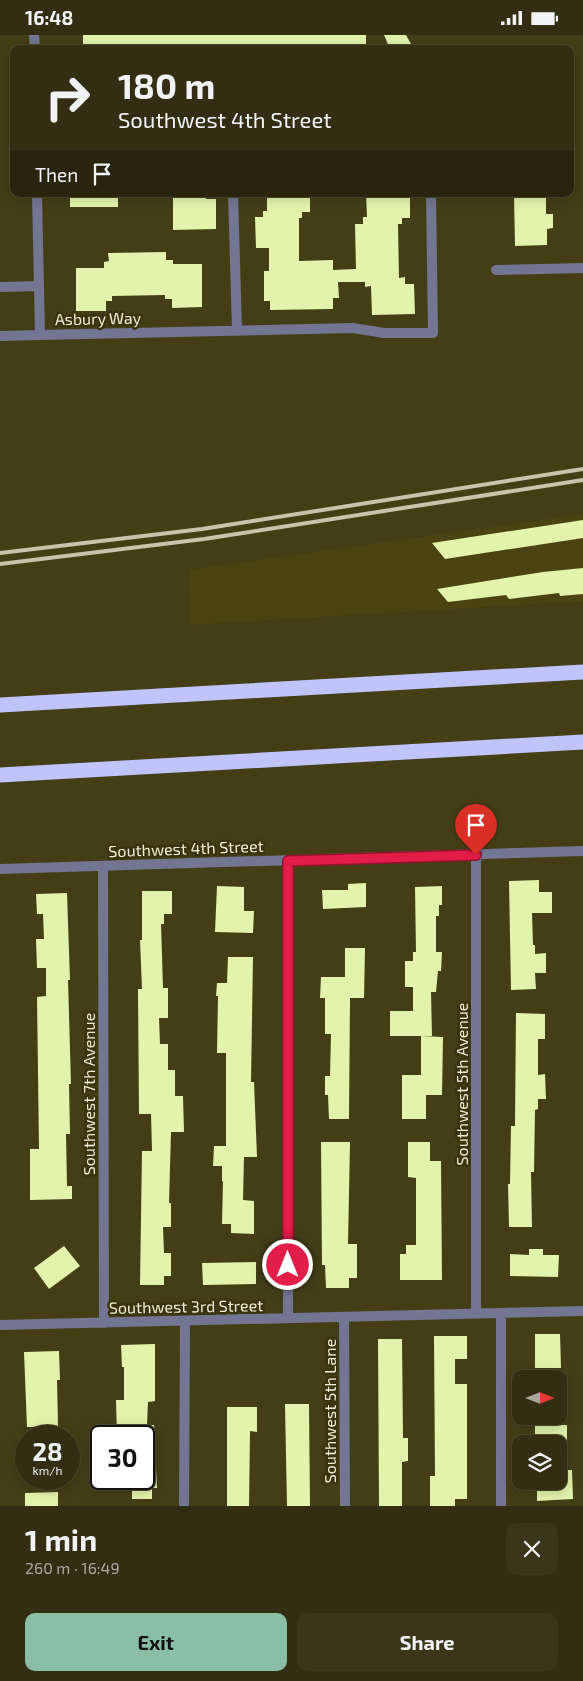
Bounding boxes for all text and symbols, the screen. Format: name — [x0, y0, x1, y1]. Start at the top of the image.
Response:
text: 16:48 — [25, 6, 73, 29]
text: 180 m — [118, 64, 215, 106]
icon: right — [35, 65, 100, 130]
text: Southwest 4th Street — [118, 106, 332, 132]
icon: arrive — [88, 160, 116, 188]
text: Then — [35, 163, 78, 186]
street label: Asbury Way — [55, 308, 142, 328]
pin — [455, 804, 497, 855]
icon: arrive — [462, 811, 490, 839]
street label: Southwest 4th Street — [108, 836, 264, 860]
street label: Southwest 5th Avenue — [452, 1003, 471, 1165]
street label: Southwest 7th Avenue — [79, 1013, 98, 1175]
position arrow — [261, 1238, 313, 1290]
street label: Southwest 3rd Street — [109, 1295, 263, 1317]
street label: Southwest 5th Lane — [320, 1339, 339, 1483]
north arrow — [512, 1370, 568, 1425]
map controls — [512, 1370, 567, 1490]
speed limit sign: 30 — [90, 1425, 155, 1490]
button: layers — [512, 1435, 567, 1490]
text: 28 — [32, 1436, 63, 1466]
text: km/h — [33, 1463, 62, 1477]
text: 1 min — [25, 1521, 97, 1557]
button: close — [506, 1523, 558, 1575]
text: 260 m · 16:49 — [25, 1558, 120, 1577]
button: Exit — [25, 1613, 287, 1671]
button: Share — [297, 1613, 558, 1671]

